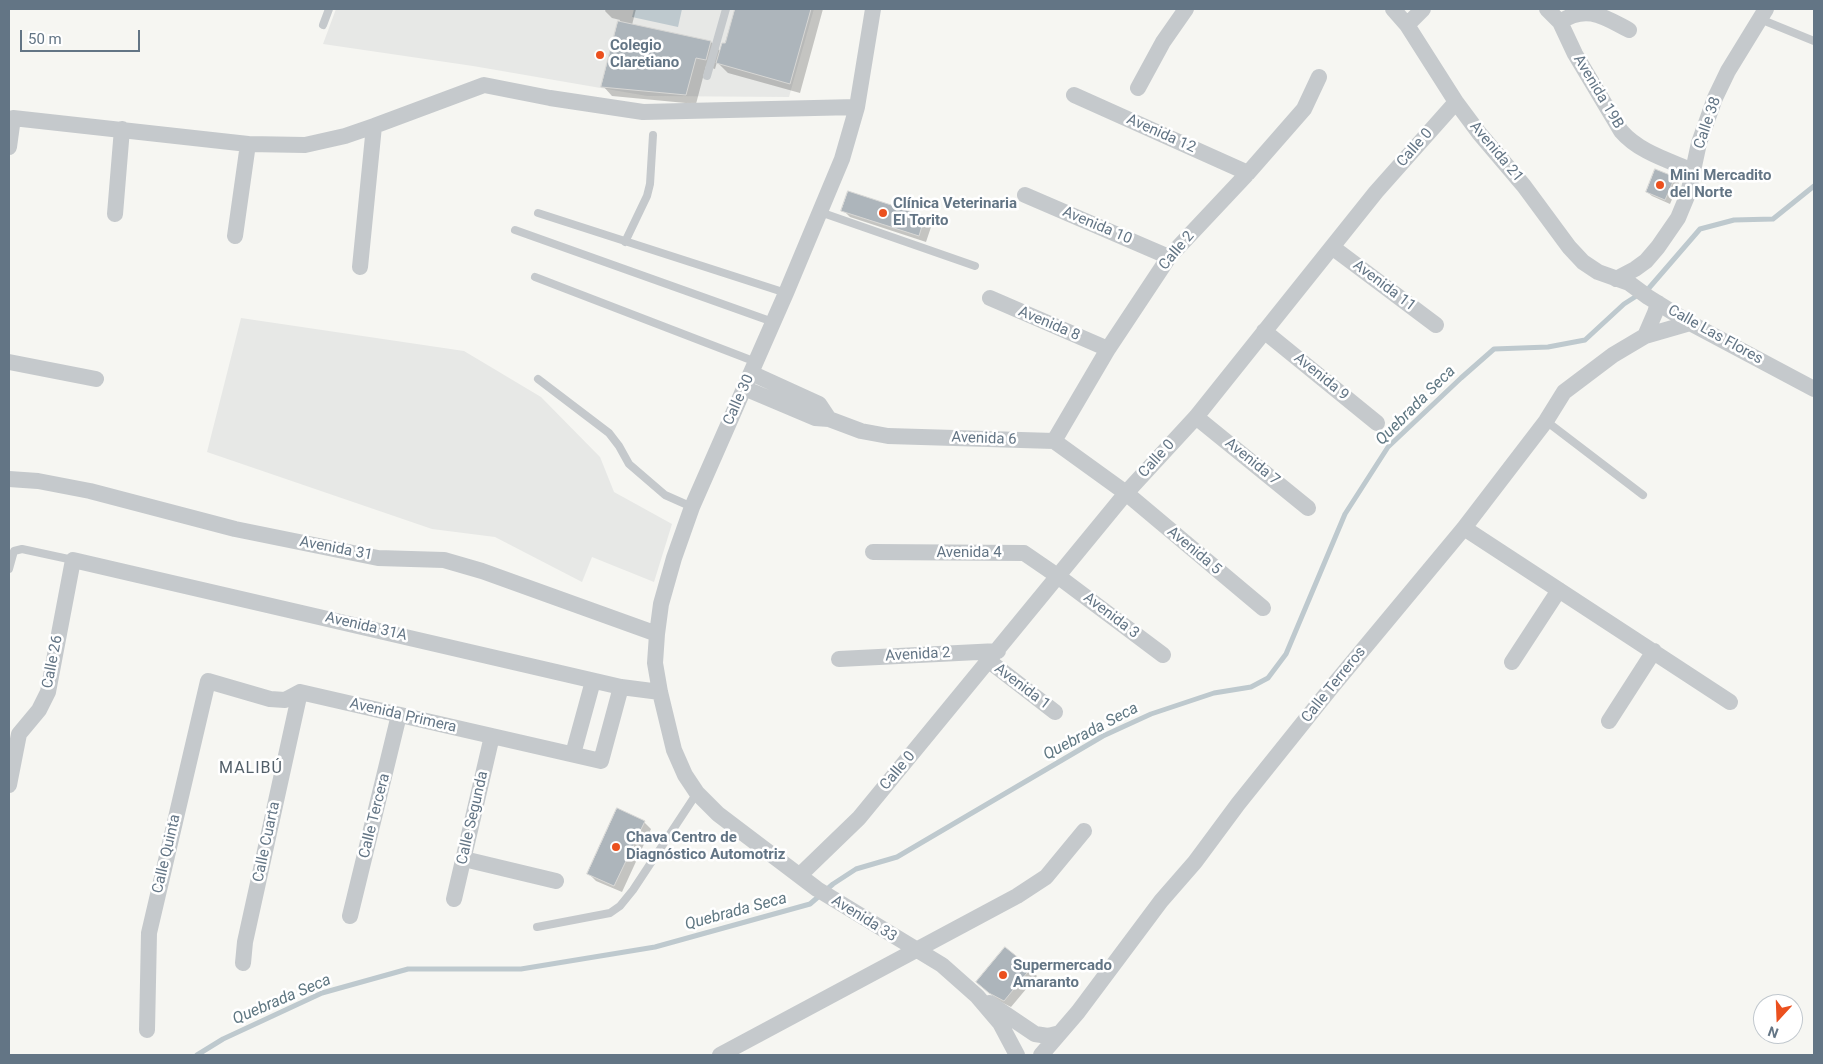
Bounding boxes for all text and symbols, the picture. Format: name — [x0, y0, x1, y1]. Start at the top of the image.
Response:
scale bar — [22, 20, 142, 52]
text: 50 m — [28, 30, 62, 48]
place label: Colegio Claretiano — [610, 37, 679, 72]
marker: Colegio Claretiano — [594, 49, 606, 61]
street label: Avenida 19B — [1569, 52, 1627, 132]
street label: Calle 38 — [1691, 95, 1725, 151]
street label: Avenida 12 — [1124, 111, 1198, 157]
street label: Avenida 21 — [1465, 118, 1527, 186]
street label: Calle 0 — [1393, 125, 1437, 171]
place label: Mini Mercadito del Norte — [1670, 167, 1771, 202]
marker: Mini Mercadito del Norte — [1654, 179, 1666, 191]
place label: Clínica Veterinaria El Torito — [893, 195, 1017, 230]
street label: Avenida 10 — [1060, 203, 1134, 249]
marker: Clínica Veterinaria El Torito — [877, 207, 889, 219]
street label: Calle 2 — [1156, 228, 1198, 274]
street label: Avenida 11 — [1349, 257, 1419, 315]
street label: Calle Las Flores — [1664, 302, 1766, 368]
street label: Avenida 8 — [1015, 303, 1083, 345]
street label: Avenida 9 — [1290, 349, 1352, 405]
water label: Quebrada Seca — [1372, 362, 1460, 450]
street label: Calle 30 — [720, 372, 758, 428]
street label: Avenida 6 — [951, 429, 1017, 449]
street label: Avenida 7 — [1221, 434, 1283, 490]
street label: Calle 0 — [1135, 436, 1179, 482]
street label: Avenida 5 — [1163, 523, 1225, 579]
street label: Avenida 31 — [298, 533, 374, 565]
street label: Avenida 4 — [936, 544, 1002, 562]
street label: Avenida 3 — [1080, 589, 1142, 643]
street label: Avenida 31A — [323, 609, 409, 645]
street label: Calle 26 — [39, 634, 67, 690]
street label: Calle Terreros — [1298, 643, 1370, 727]
street label: Avenida 2 — [885, 644, 951, 666]
street label: Avenida 1 — [991, 660, 1053, 714]
street label: Avenida Primera — [348, 695, 458, 737]
water label: Quebrada Seca — [1040, 699, 1142, 765]
street label: Calle 0 — [877, 748, 919, 794]
district label: MALIBÚ — [218, 759, 284, 779]
street label: Calle Segunda — [454, 770, 492, 866]
street label: Calle Tercera — [356, 772, 394, 860]
street label: Calle Cuarta — [250, 800, 284, 884]
street label: Calle Quinta — [149, 813, 185, 895]
place label: Chava Centro de Diagnóstico Automotriz — [626, 829, 785, 864]
marker: Chava Centro de Diagnóstico Automotriz — [610, 841, 622, 853]
water label: Quebrada Seca — [683, 889, 789, 935]
street label: Avenida 33 — [828, 892, 900, 946]
place label: Supermercado Amaranto — [1013, 957, 1112, 992]
marker: Supermercado Amaranto — [997, 969, 1009, 981]
water label: Quebrada Seca — [230, 971, 334, 1029]
north arrow — [1753, 994, 1803, 1044]
text: N — [1766, 1023, 1781, 1041]

